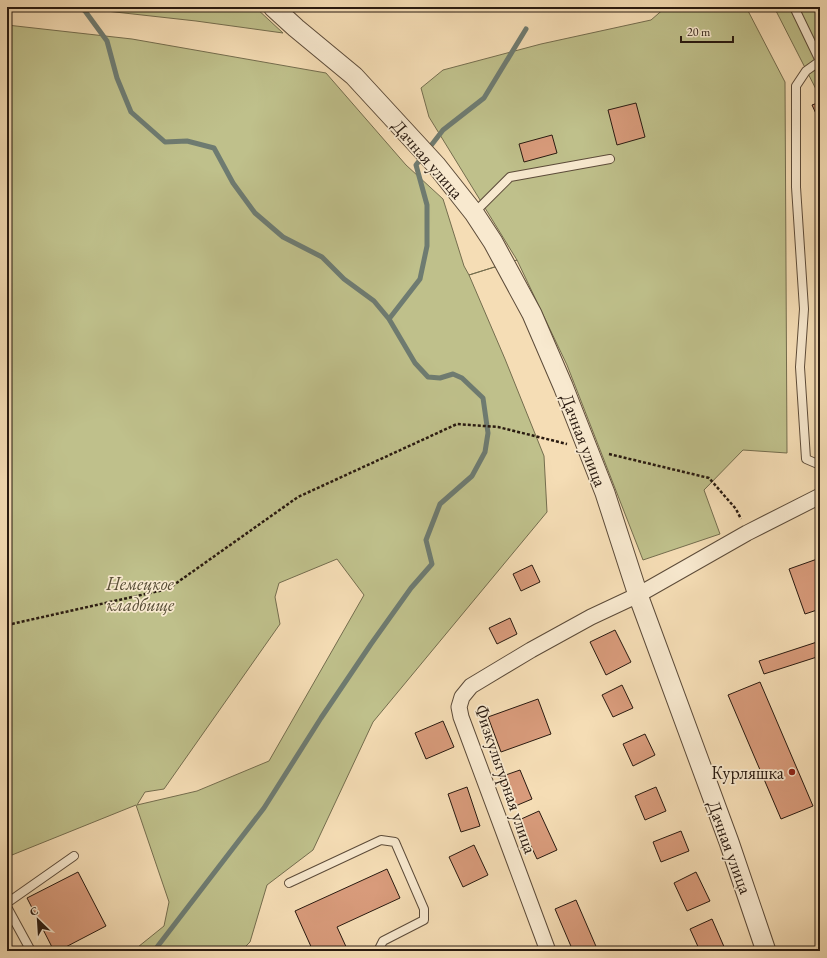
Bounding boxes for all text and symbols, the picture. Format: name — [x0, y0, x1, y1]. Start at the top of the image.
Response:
scale bar — [681, 18, 733, 44]
text: 20 m — [687, 24, 711, 40]
street label: Дачная улица — [387, 115, 469, 204]
street label: Дачная улица — [556, 390, 613, 491]
park label: Немецкое кладбище — [105, 572, 175, 616]
street label: Физкультурная улица — [470, 701, 543, 857]
place label: Курляшка — [711, 761, 785, 784]
marker: Курляшка — [787, 767, 797, 777]
street label: Дачная улица — [702, 797, 758, 898]
north arrow — [18, 900, 58, 940]
text: С — [27, 903, 40, 919]

